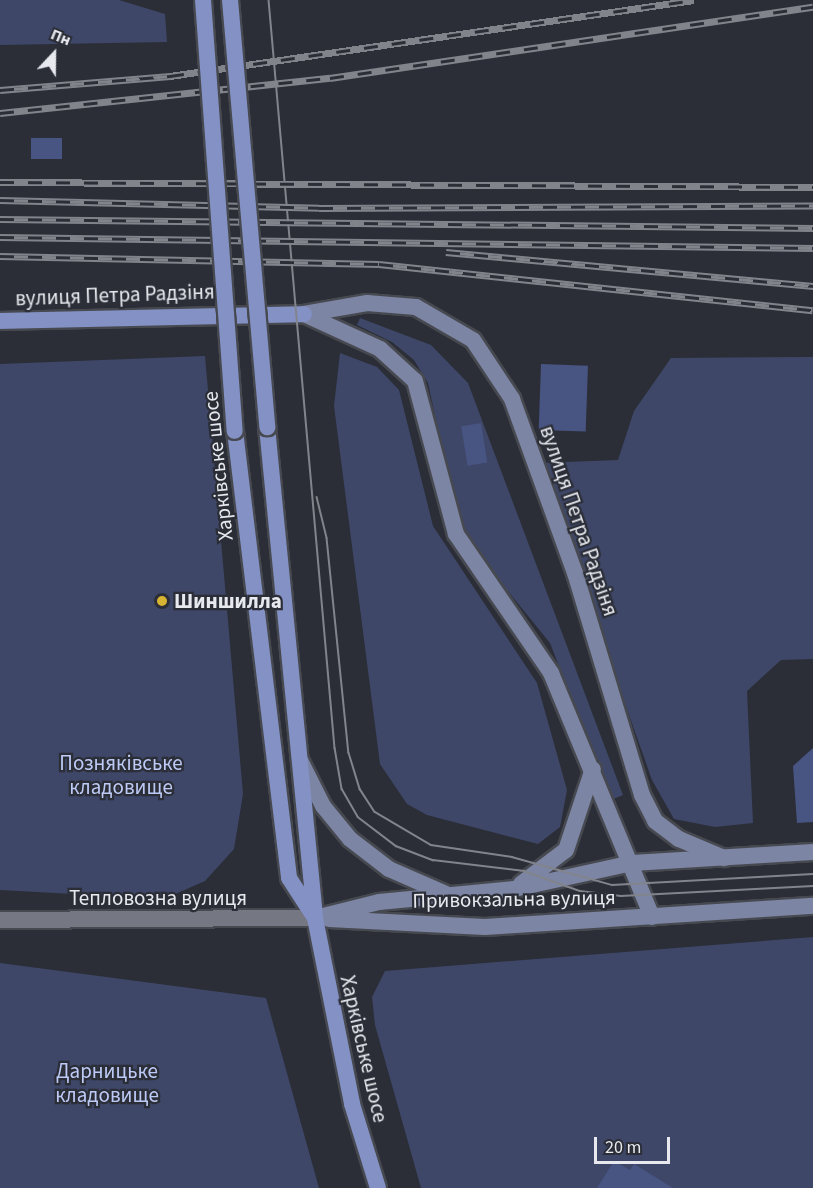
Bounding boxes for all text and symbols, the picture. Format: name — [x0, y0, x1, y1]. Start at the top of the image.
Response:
text: Пн — [47, 23, 74, 51]
north arrow — [24, 24, 84, 84]
street label: вулиця Петра Радзіня — [15, 279, 215, 311]
street label: Харківське шосе — [198, 390, 238, 542]
street label: вулиця Петра Радзіня — [535, 422, 623, 620]
place label: Шиншилла — [174, 588, 282, 614]
marker: Шиншилла — [155, 594, 169, 608]
park label: Позняківське кладовище — [59, 750, 183, 800]
street label: Тепловозна вулиця — [69, 885, 247, 911]
street label: Привокзальна вулиця — [412, 885, 616, 913]
street label: Харківське шосе — [335, 973, 393, 1125]
park label: Дарницьке кладовище — [55, 1058, 159, 1108]
scale bar — [597, 1125, 674, 1163]
text: 20 m — [605, 1135, 641, 1160]

